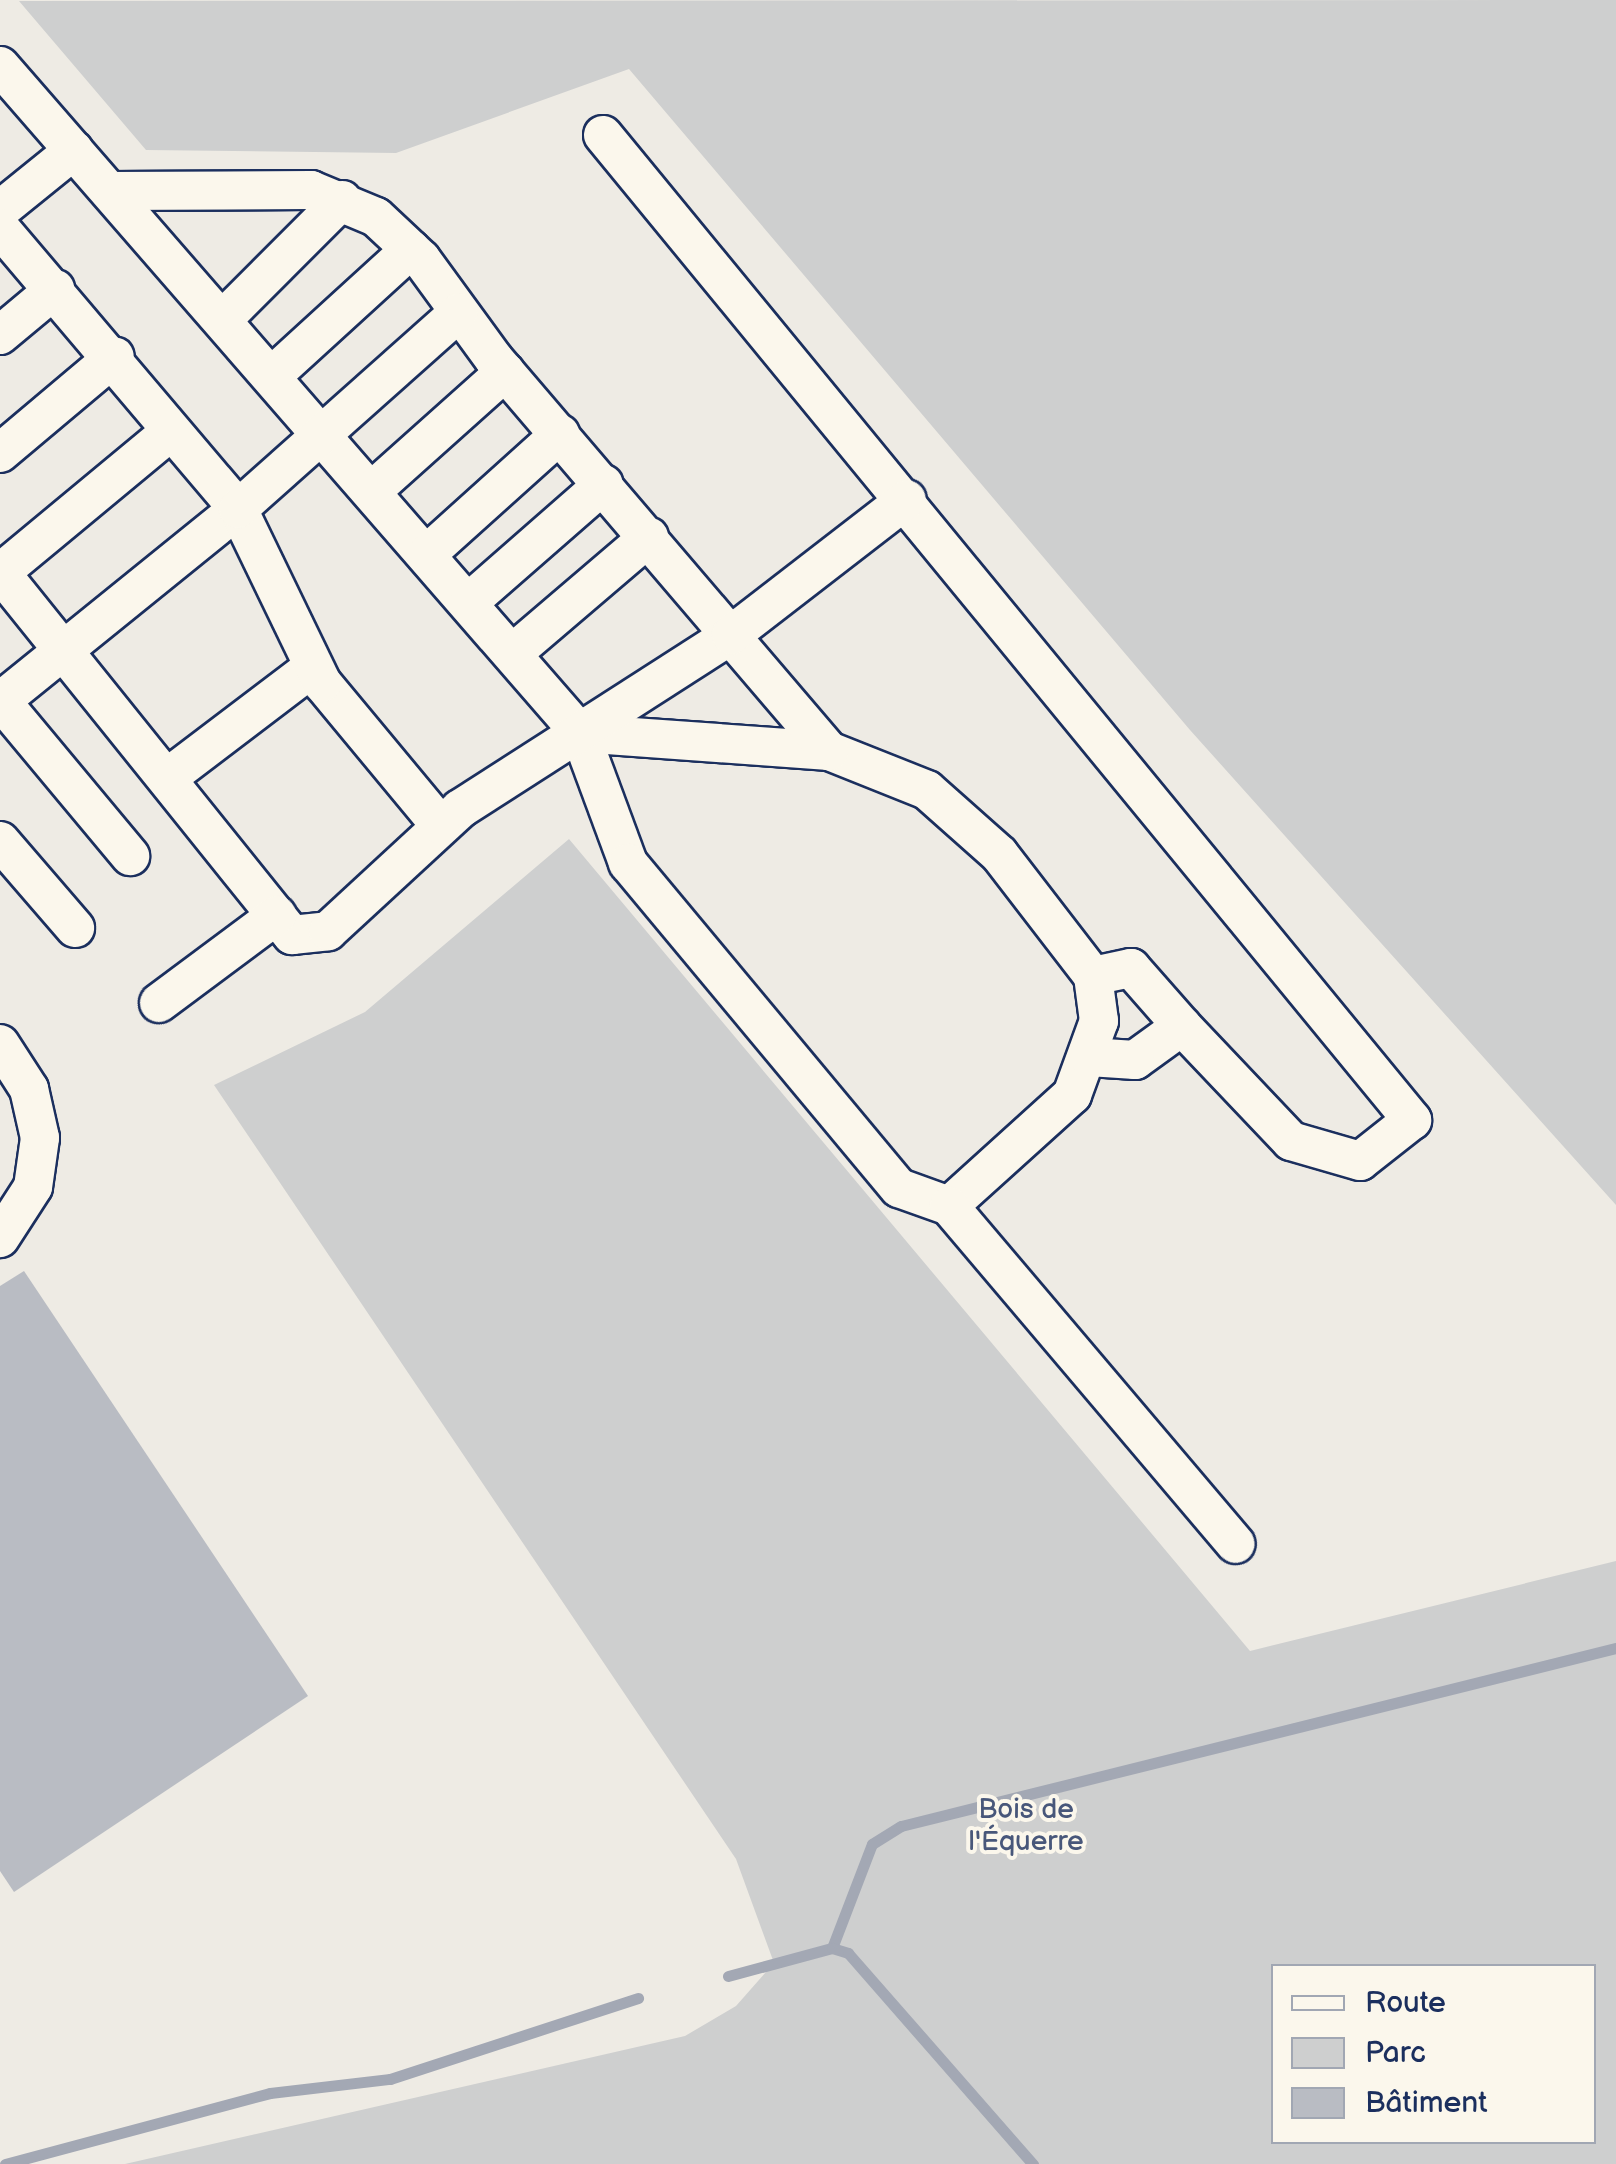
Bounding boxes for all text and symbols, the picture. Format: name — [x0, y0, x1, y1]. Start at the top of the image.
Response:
park label: Bois de l'Équerre — [968, 1793, 1084, 1859]
legend — [1271, 1964, 1596, 2144]
text: Route — [1365, 1985, 1446, 2021]
text: Parc — [1365, 2035, 1426, 2071]
text: Bâtiment — [1365, 2085, 1488, 2121]

